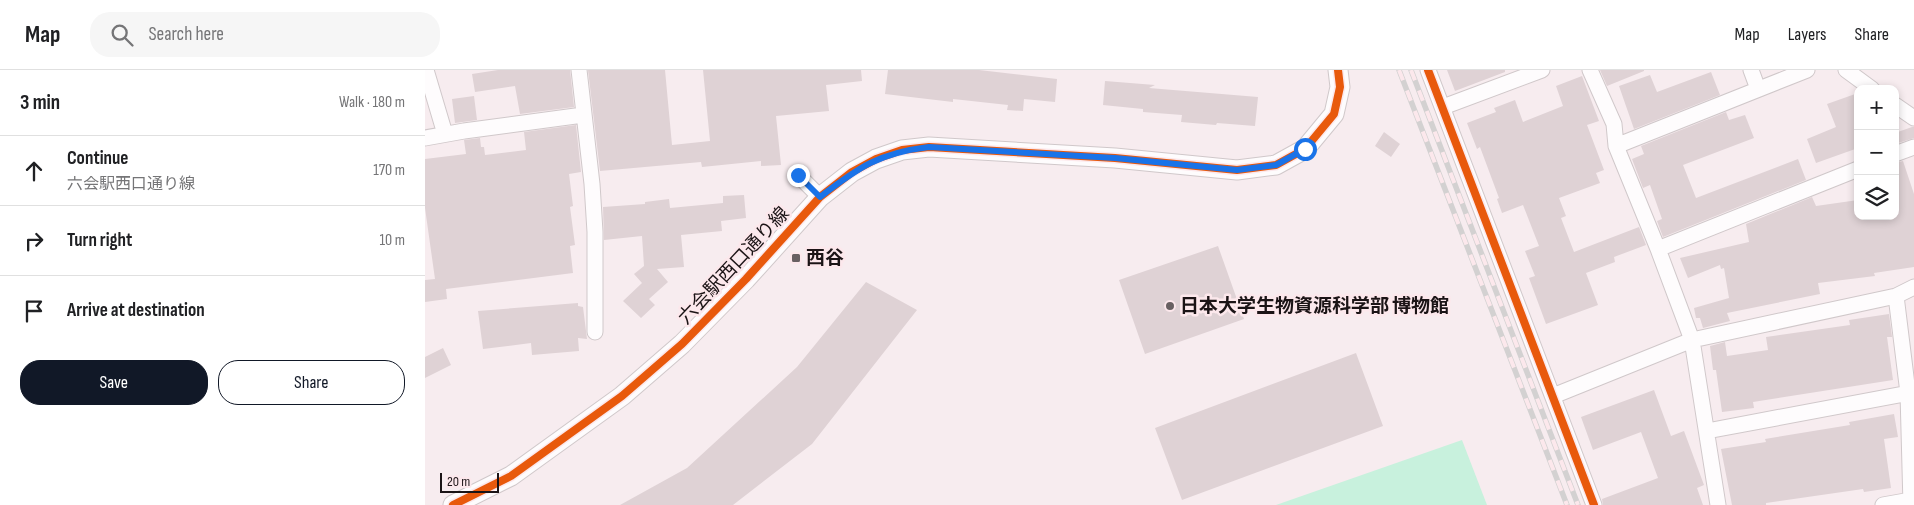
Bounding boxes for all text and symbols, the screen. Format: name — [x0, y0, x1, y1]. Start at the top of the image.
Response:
search box — [90, 12, 440, 57]
text: Map — [25, 20, 60, 49]
icon: search — [108, 21, 136, 49]
text: Search here — [148, 23, 224, 46]
text: Map — [1735, 24, 1760, 45]
text: Layers — [1788, 24, 1827, 45]
text: Share — [1855, 24, 1889, 45]
map controls — [1854, 85, 1899, 220]
button: + — [1854, 85, 1899, 130]
text: 3 min — [20, 90, 60, 115]
text: Walk · 180 m — [339, 93, 405, 112]
button: − — [1854, 130, 1899, 175]
route start — [1294, 138, 1317, 161]
text: Continue — [67, 147, 128, 170]
icon: ahead — [20, 157, 48, 185]
text: 170 m — [373, 161, 405, 180]
route end — [787, 164, 810, 187]
text: 六会駅西口通り線 — [67, 175, 195, 194]
button: layers — [1854, 175, 1899, 220]
street label: 六会駅西口通り線 — [674, 203, 794, 329]
icon: right — [20, 227, 48, 255]
text: Turn right — [67, 229, 132, 252]
text: 10 m — [379, 231, 405, 250]
place label: 西谷 — [806, 247, 844, 270]
marker: 西谷 — [790, 252, 802, 264]
place label: 日本大学生物資源科学部 博物館 — [1180, 295, 1449, 318]
icon: arrive — [20, 297, 48, 325]
text: Arrive at destination — [67, 299, 205, 322]
marker: 日本大学生物資源科学部 博物館 — [1164, 300, 1176, 312]
button: Save — [20, 360, 208, 405]
button: Share — [218, 360, 405, 405]
scale bar — [440, 470, 499, 493]
text: 20 m — [447, 473, 470, 490]

